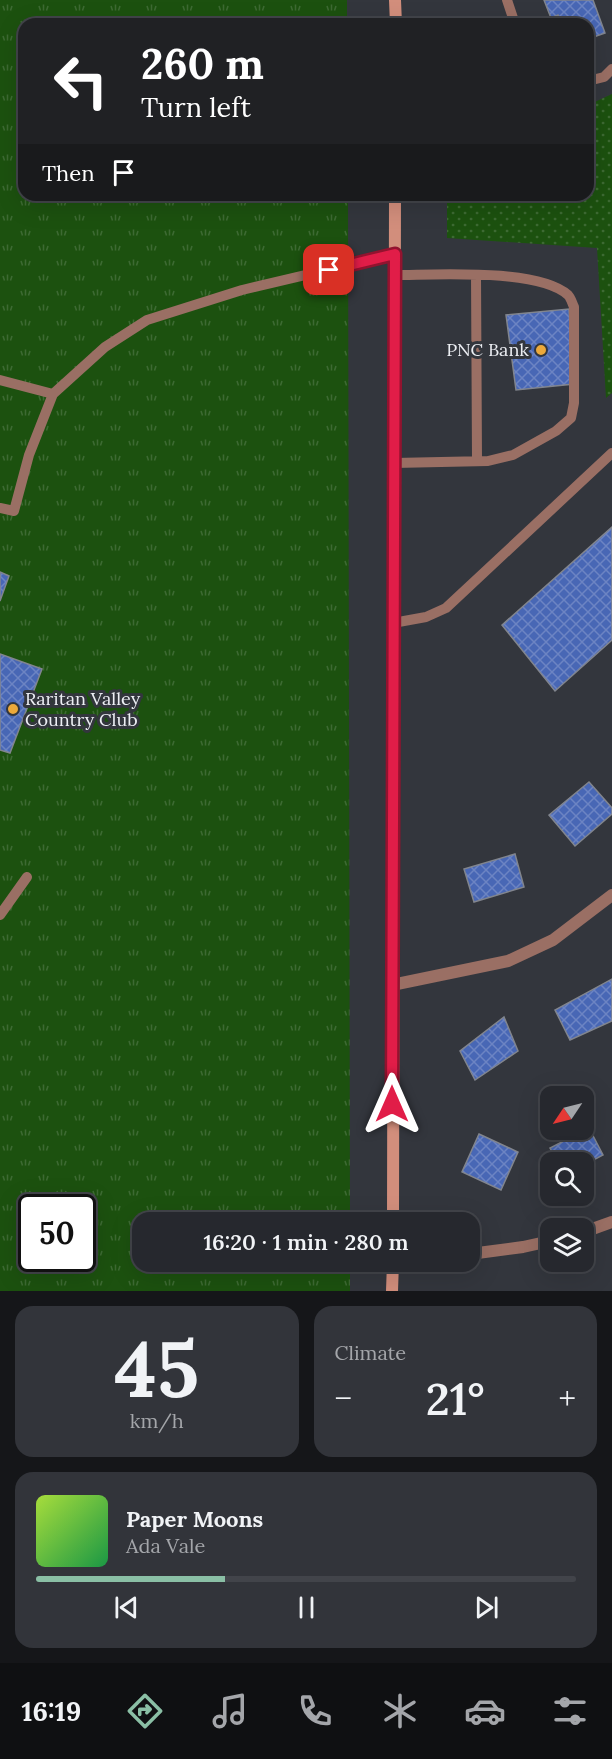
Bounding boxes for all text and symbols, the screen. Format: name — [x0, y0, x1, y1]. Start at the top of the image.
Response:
text: 260 m — [141, 37, 264, 91]
icon: left — [42, 42, 120, 120]
text: Turn left — [141, 90, 251, 124]
icon: arrive — [107, 156, 140, 189]
text: Then — [42, 159, 95, 187]
pin — [303, 244, 354, 295]
icon: arrive — [312, 253, 345, 286]
place label: PNC Bank — [446, 338, 529, 361]
marker: PNC Bank — [534, 343, 548, 357]
place label: Raritan Valley Country Club — [25, 687, 141, 731]
marker: Raritan Valley Country Club — [6, 702, 20, 716]
position arrow — [360, 1072, 424, 1136]
north arrow — [540, 1086, 594, 1140]
map controls — [540, 1086, 594, 1272]
button: search — [540, 1152, 594, 1206]
speed limit sign: 50 — [18, 1194, 96, 1272]
button: layers — [540, 1218, 594, 1272]
text: 16:20 · 1 min · 280 m — [204, 1228, 408, 1256]
text: 45 — [114, 1319, 199, 1418]
text: Climate — [335, 1340, 406, 1365]
text: 21° — [426, 1370, 485, 1427]
text: − — [335, 1377, 352, 1419]
text: + — [558, 1377, 576, 1419]
text: km/h — [130, 1408, 184, 1433]
text: Paper Moons — [126, 1505, 263, 1533]
text: Ada Vale — [126, 1533, 205, 1558]
icon: previous — [110, 1591, 143, 1624]
icon: pause — [290, 1591, 323, 1624]
icon: next — [470, 1591, 503, 1624]
icon: directions — [124, 1690, 166, 1732]
icon: music — [209, 1690, 251, 1732]
icon: phone — [294, 1690, 336, 1732]
icon: climate — [379, 1690, 421, 1732]
icon: car — [464, 1690, 506, 1732]
icon: filters — [549, 1690, 591, 1732]
text: 16:19 — [21, 1694, 81, 1728]

